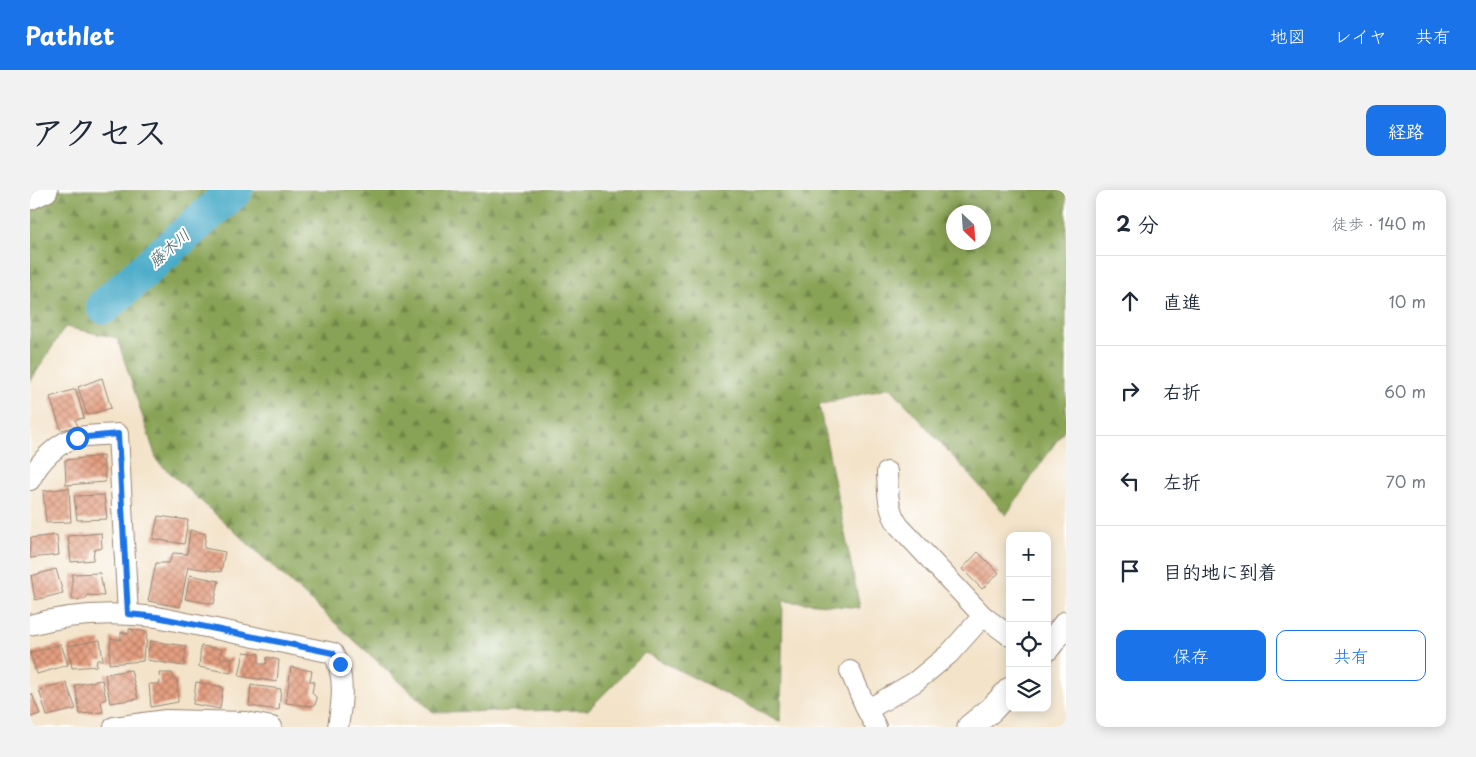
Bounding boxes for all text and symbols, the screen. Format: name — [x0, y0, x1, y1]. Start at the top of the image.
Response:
text: Pathlet — [25, 17, 115, 53]
text: 地図 — [1270, 22, 1306, 49]
text: レイヤ — [1334, 22, 1387, 49]
text: 共有 — [1415, 22, 1451, 49]
text: アクセス — [30, 104, 168, 157]
button: 経路 — [1366, 105, 1446, 156]
north arrow — [946, 205, 991, 250]
text: 2 分 — [1116, 207, 1158, 239]
text: 徒歩 · 140 m — [1332, 211, 1426, 235]
water label: 藤木川 — [142, 222, 194, 272]
icon: ahead — [1116, 287, 1144, 315]
text: 直進 — [1163, 287, 1201, 315]
text: 10 m — [1389, 289, 1426, 313]
icon: right — [1116, 377, 1144, 405]
text: 右折 — [1163, 377, 1201, 405]
text: 60 m — [1384, 379, 1426, 403]
route start — [66, 427, 89, 450]
icon: left — [1116, 467, 1144, 495]
text: 左折 — [1163, 467, 1201, 495]
text: 70 m — [1386, 469, 1426, 493]
map controls — [1006, 532, 1051, 712]
button: + — [1006, 532, 1051, 577]
icon: arrive — [1116, 557, 1144, 585]
text: 目的地に到着 — [1163, 557, 1277, 585]
button: − — [1006, 577, 1051, 622]
button: locate — [1006, 622, 1051, 667]
button: 保存 — [1116, 630, 1266, 681]
button: 共有 — [1276, 630, 1426, 681]
route end — [329, 653, 352, 676]
button: layers — [1006, 667, 1051, 712]

